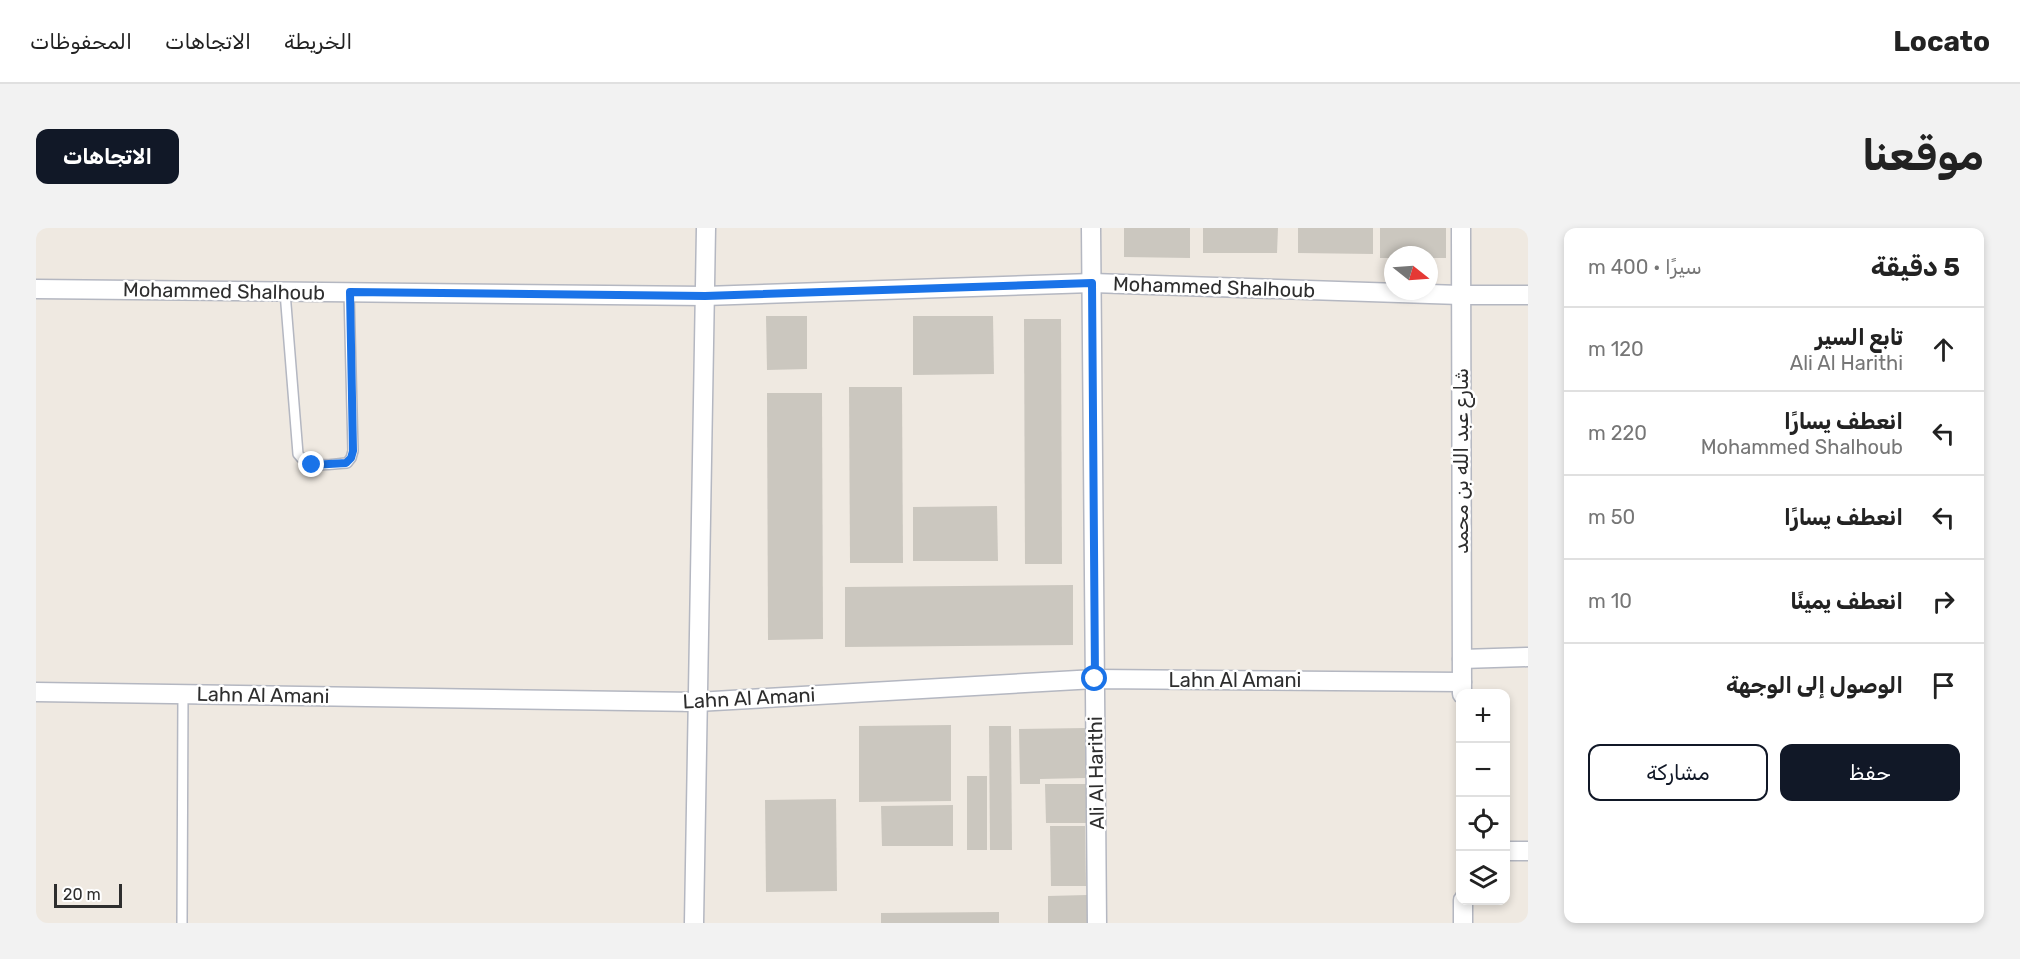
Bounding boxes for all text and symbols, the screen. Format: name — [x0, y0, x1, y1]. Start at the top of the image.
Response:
text: Locato — [1893, 25, 1990, 58]
text: المحفوظات — [30, 29, 132, 54]
text: الاتجاهات — [165, 29, 251, 54]
text: الخريطة — [284, 29, 352, 54]
button: الاتجاهات — [36, 129, 179, 184]
text: موقعنا — [1862, 131, 1984, 181]
north arrow — [1384, 246, 1438, 300]
text: 5 دقيقة — [1871, 252, 1960, 283]
text: سيرًا · 400 m — [1588, 255, 1702, 279]
street label: Mohammed Shalhoub — [1113, 271, 1315, 303]
street label: Mohammed Shalhoub — [123, 277, 325, 305]
text: تابع السير — [1815, 324, 1903, 351]
icon: ahead — [1927, 333, 1960, 366]
text: 120 m — [1588, 337, 1644, 361]
text: Ali Al Harithi — [1790, 351, 1903, 375]
street label: شارع عبد الله بن محمد — [1449, 368, 1475, 554]
text: انعطف يسارًا — [1784, 408, 1903, 435]
icon: left — [1927, 417, 1960, 450]
text: 220 m — [1588, 421, 1647, 445]
text: Mohammed Shalhoub — [1701, 435, 1903, 459]
route end — [298, 451, 324, 477]
icon: left — [1927, 501, 1960, 534]
text: انعطف يسارًا — [1784, 504, 1903, 531]
text: 50 m — [1588, 505, 1635, 529]
icon: right — [1927, 585, 1960, 618]
text: انعطف يمينًا — [1790, 588, 1903, 615]
text: 10 m — [1588, 589, 1632, 613]
route start — [1081, 665, 1107, 691]
street label: Lahn Al Amani — [1169, 668, 1301, 692]
icon: arrive — [1927, 669, 1960, 702]
text: الوصول إلى الوجهة — [1726, 672, 1903, 699]
street label: Lahn Al Amani — [196, 682, 330, 708]
street label: Lahn Al Amani — [682, 683, 816, 713]
map controls — [1456, 689, 1510, 905]
button: + — [1456, 689, 1510, 743]
street label: Ali Al Harithi — [1083, 716, 1109, 830]
button: − — [1456, 743, 1510, 797]
button: مشاركة — [1588, 744, 1768, 801]
button: حفظ — [1780, 744, 1960, 801]
button: locate — [1456, 797, 1510, 851]
button: layers — [1456, 851, 1510, 905]
scale bar — [54, 881, 122, 908]
text: 20 m — [63, 885, 101, 904]

